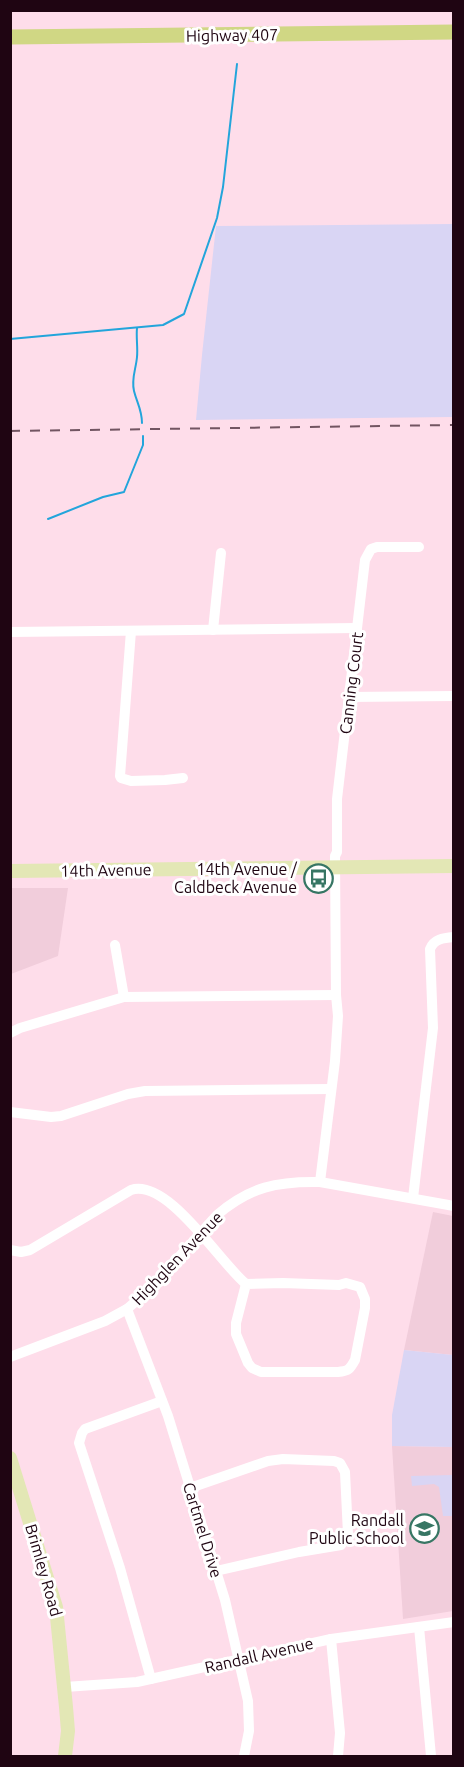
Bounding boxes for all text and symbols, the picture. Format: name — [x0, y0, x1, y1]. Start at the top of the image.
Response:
street label: Highway 407 — [186, 25, 278, 45]
street label: Canning Court — [336, 630, 366, 735]
street label: 14th Avenue — [60, 860, 152, 880]
place label: 14th Avenue / Caldbeck Avenue — [174, 860, 298, 896]
bus stop icon: 14th Avenue / Caldbeck Avenue — [302, 862, 334, 894]
street label: Highglen Avenue — [128, 1208, 226, 1308]
street label: Cartmel Drive — [180, 1480, 226, 1580]
place label: Randall Public School — [309, 1511, 404, 1547]
school or university icon: Randall Public School — [409, 1513, 441, 1545]
street label: Brimley Road — [22, 1522, 66, 1618]
street label: Randall Avenue — [203, 1634, 315, 1676]

